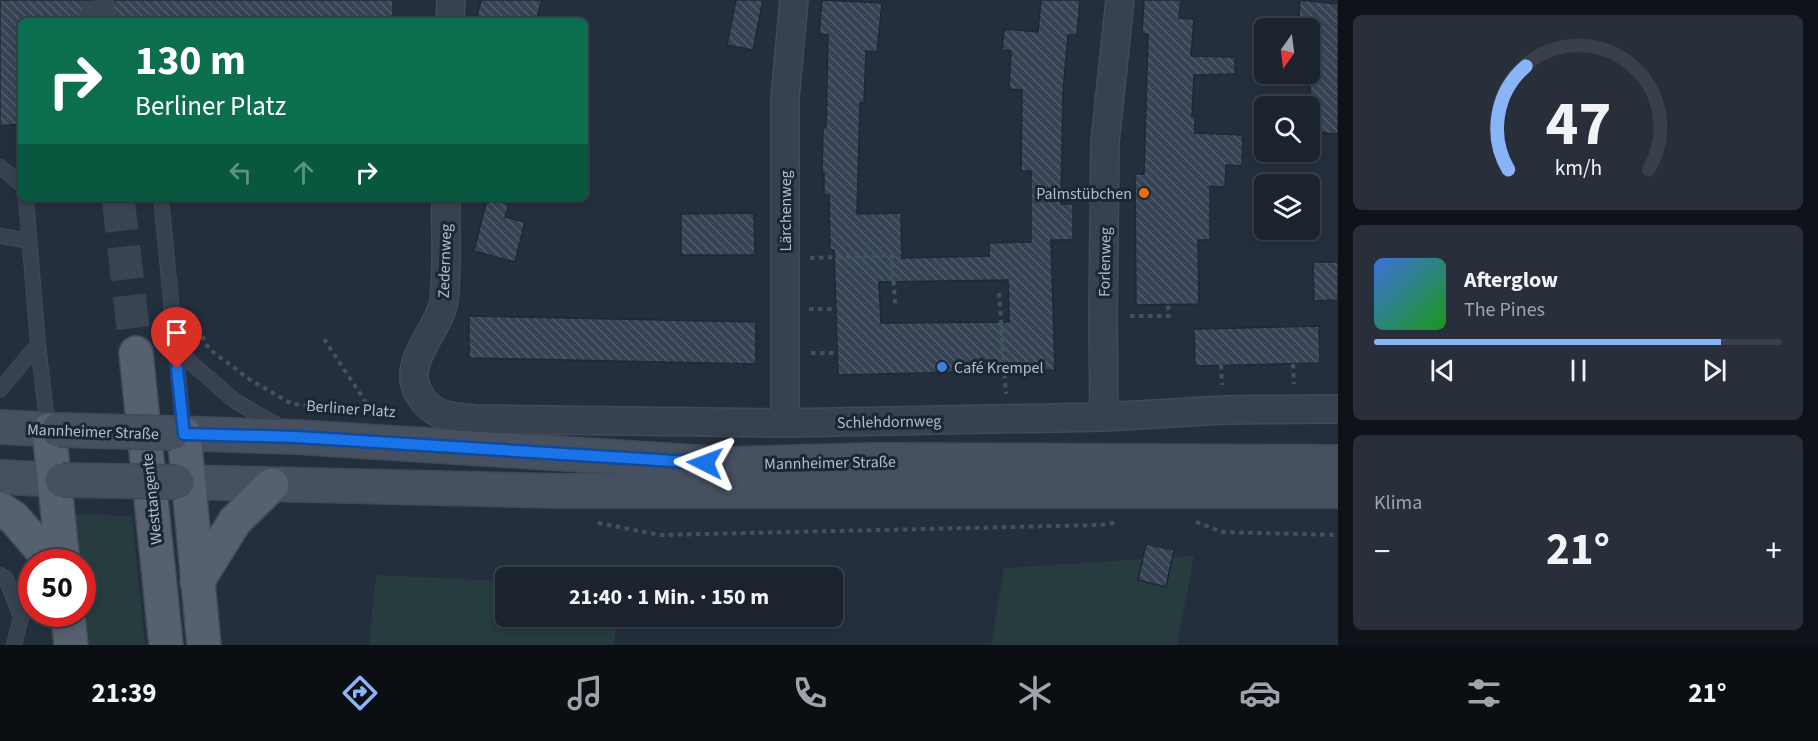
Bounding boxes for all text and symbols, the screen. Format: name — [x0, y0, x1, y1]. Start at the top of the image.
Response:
north arrow — [1254, 18, 1320, 84]
map controls — [1254, 18, 1320, 240]
text: 130 m — [135, 31, 246, 91]
icon: right — [36, 42, 114, 120]
text: 47 — [1545, 80, 1611, 169]
text: Berliner Platz — [135, 87, 286, 126]
button: search — [1254, 96, 1320, 162]
text: km/h — [1554, 153, 1602, 184]
icon: left — [224, 156, 257, 189]
icon: ahead — [287, 156, 320, 189]
icon: right — [350, 156, 383, 189]
street label: Lärchenweg — [775, 170, 797, 252]
button: layers — [1254, 174, 1320, 240]
place label: Palmstübchen — [1036, 183, 1132, 205]
marker: Palmstübchen — [1137, 186, 1151, 200]
street label: Zedernweg — [433, 223, 457, 299]
street label: Forlenweg — [1093, 227, 1117, 297]
text: Afterglow — [1464, 264, 1558, 296]
text: The Pines — [1464, 296, 1545, 324]
pin — [151, 307, 202, 369]
icon: arrive — [160, 316, 193, 349]
icon: previous — [1426, 354, 1459, 387]
icon: pause — [1562, 354, 1595, 387]
icon: next — [1698, 354, 1731, 387]
place label: Café Krempel — [954, 357, 1044, 379]
marker: Café Krempel — [935, 360, 949, 374]
street label: Berliner Platz — [305, 395, 397, 423]
street label: Schlehdornweg — [837, 410, 941, 434]
street label: Mannheimer Straße — [27, 419, 159, 445]
position arrow — [673, 431, 737, 495]
street label: Mannheimer Straße — [764, 451, 896, 475]
street label: Westtangente — [136, 452, 168, 546]
text: Klima — [1374, 489, 1422, 517]
text: 21° — [1546, 518, 1610, 582]
text: − — [1374, 528, 1390, 575]
text: + — [1766, 528, 1782, 575]
speed limit sign: 50 — [18, 549, 96, 627]
text: 21:40 · 1 Min. · 150 m — [569, 581, 769, 613]
icon: directions — [339, 672, 381, 714]
icon: music — [564, 672, 606, 714]
icon: phone — [789, 672, 831, 714]
icon: climate — [1014, 672, 1056, 714]
icon: car — [1239, 672, 1281, 714]
icon: filters — [1463, 672, 1505, 714]
text: 21:39 — [91, 674, 157, 713]
text: 21° — [1688, 674, 1727, 713]

